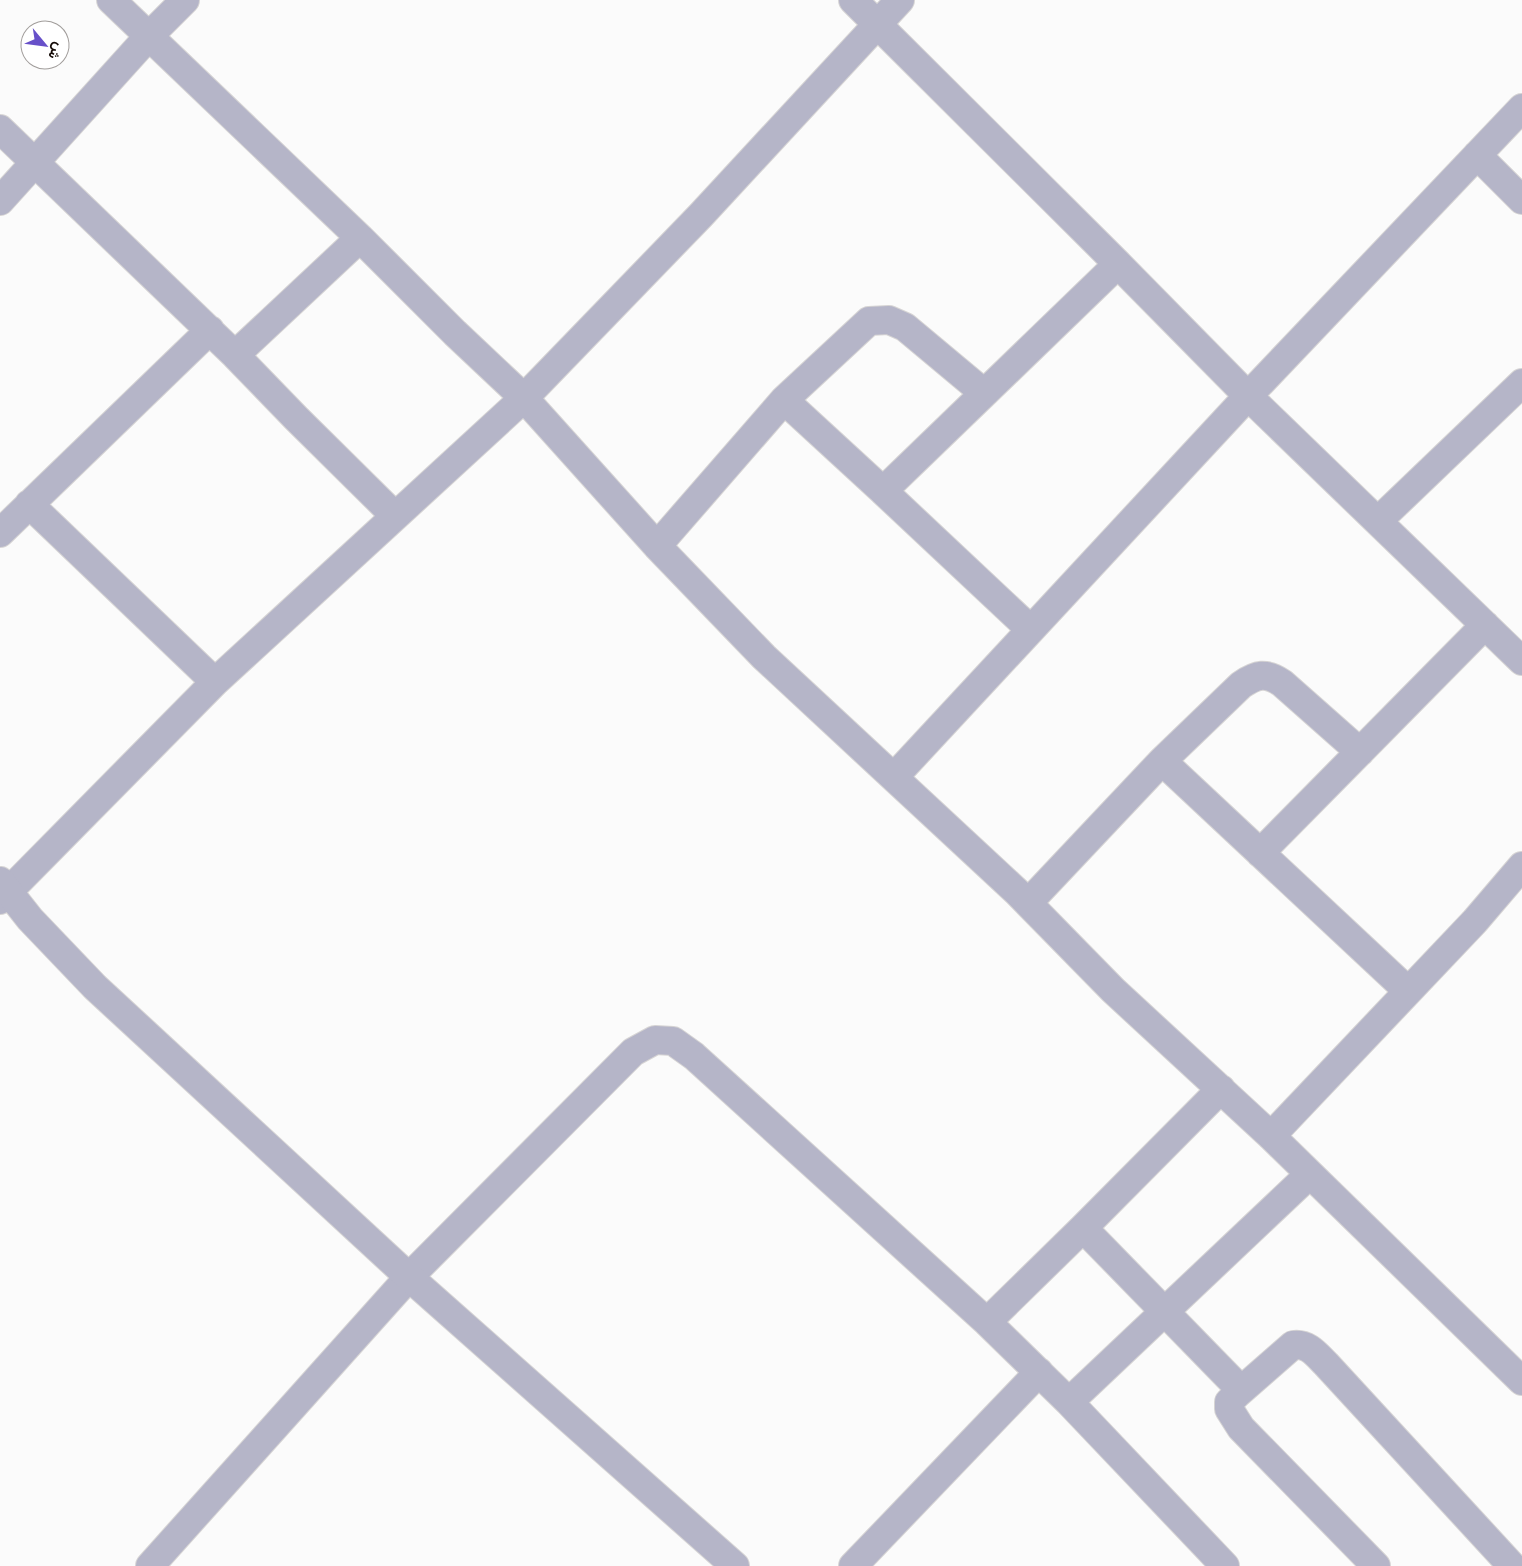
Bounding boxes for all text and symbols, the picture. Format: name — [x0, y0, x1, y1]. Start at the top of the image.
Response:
north arrow — [20, 20, 70, 70]
text: ش — [44, 40, 67, 63]

